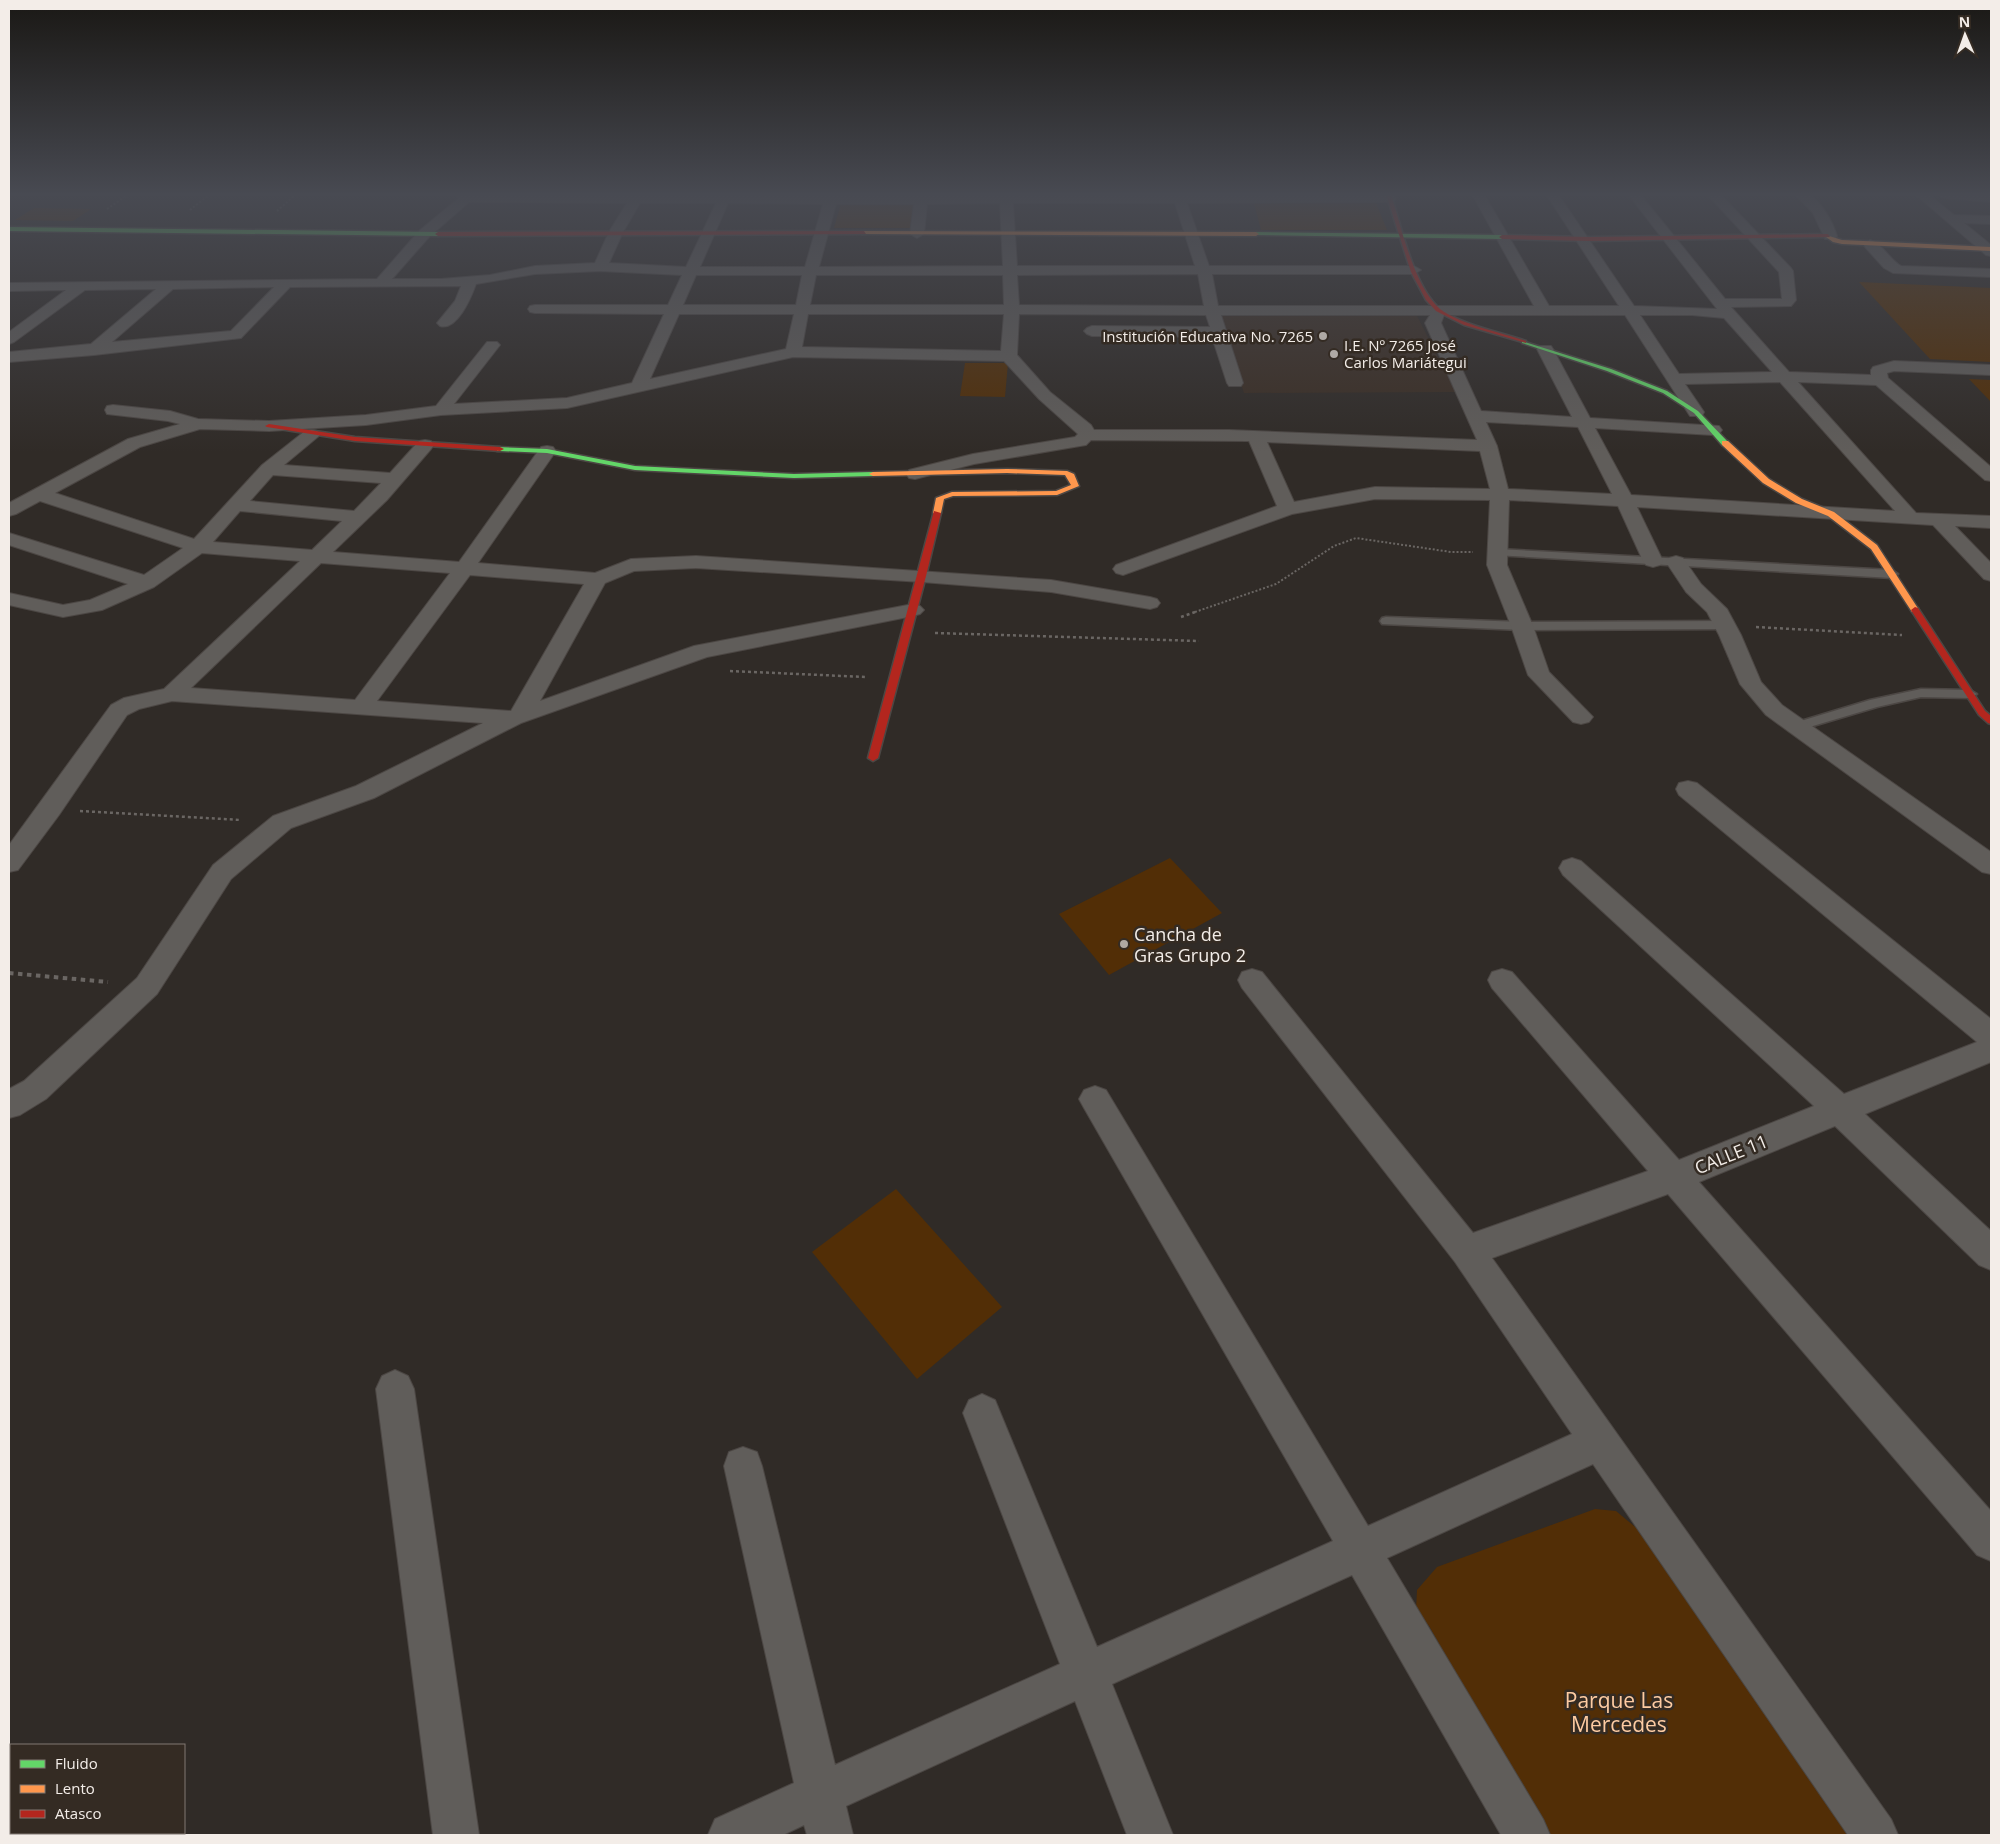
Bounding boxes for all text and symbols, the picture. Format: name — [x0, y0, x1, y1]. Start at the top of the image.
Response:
north arrow — [1940, 10, 1990, 60]
text: N — [1959, 12, 1971, 31]
place label: Institución Educativa No. 7265 — [1102, 326, 1313, 346]
marker: Institución Educativa No. 7265 — [1317, 330, 1329, 342]
place label: I.E. Nº 7265 José Carlos Mariátegui — [1344, 335, 1467, 372]
marker: I.E. Nº 7265 José Carlos Mariátegui — [1328, 348, 1340, 360]
place label: Cancha de Gras Grupo 2 — [1134, 922, 1246, 967]
marker: Cancha de Gras Grupo 2 — [1118, 938, 1130, 950]
street label: CALLE 11 — [1691, 1128, 1771, 1180]
park label: Parque Las Mercedes — [1565, 1686, 1673, 1738]
legend — [10, 1744, 185, 1834]
text: Fluido — [55, 1753, 98, 1773]
text: Lento — [55, 1778, 95, 1798]
text: Atasco — [55, 1803, 102, 1823]

